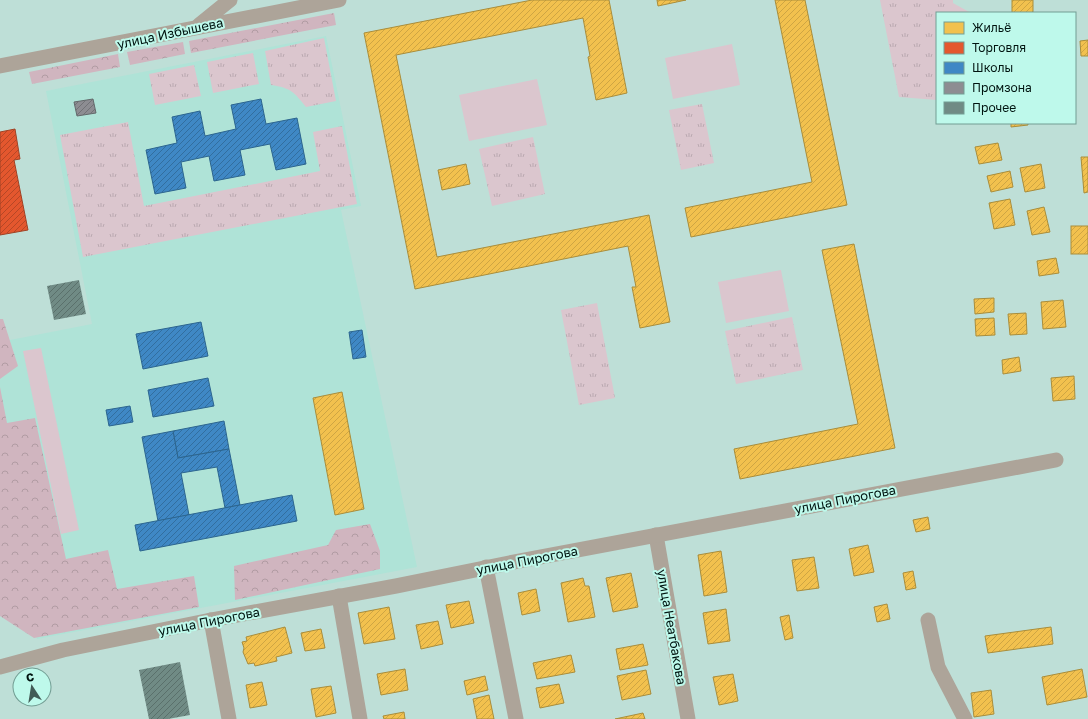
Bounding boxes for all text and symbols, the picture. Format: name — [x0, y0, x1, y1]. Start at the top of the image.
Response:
legend — [936, 12, 1076, 124]
street label: улица Избышева — [116, 14, 224, 52]
text: Жильё — [972, 20, 1011, 35]
text: Торговля — [972, 40, 1026, 55]
text: Школы — [972, 60, 1013, 75]
text: Промзона — [972, 80, 1032, 95]
text: Прочее — [972, 100, 1016, 115]
street label: улица Пирогова — [793, 481, 897, 517]
street label: улица Пирогова — [475, 542, 579, 578]
street label: улица Неатбакова — [654, 568, 690, 686]
street label: улица Пирогова — [157, 603, 261, 639]
north arrow — [12, 667, 52, 707]
text: С — [25, 670, 35, 684]

